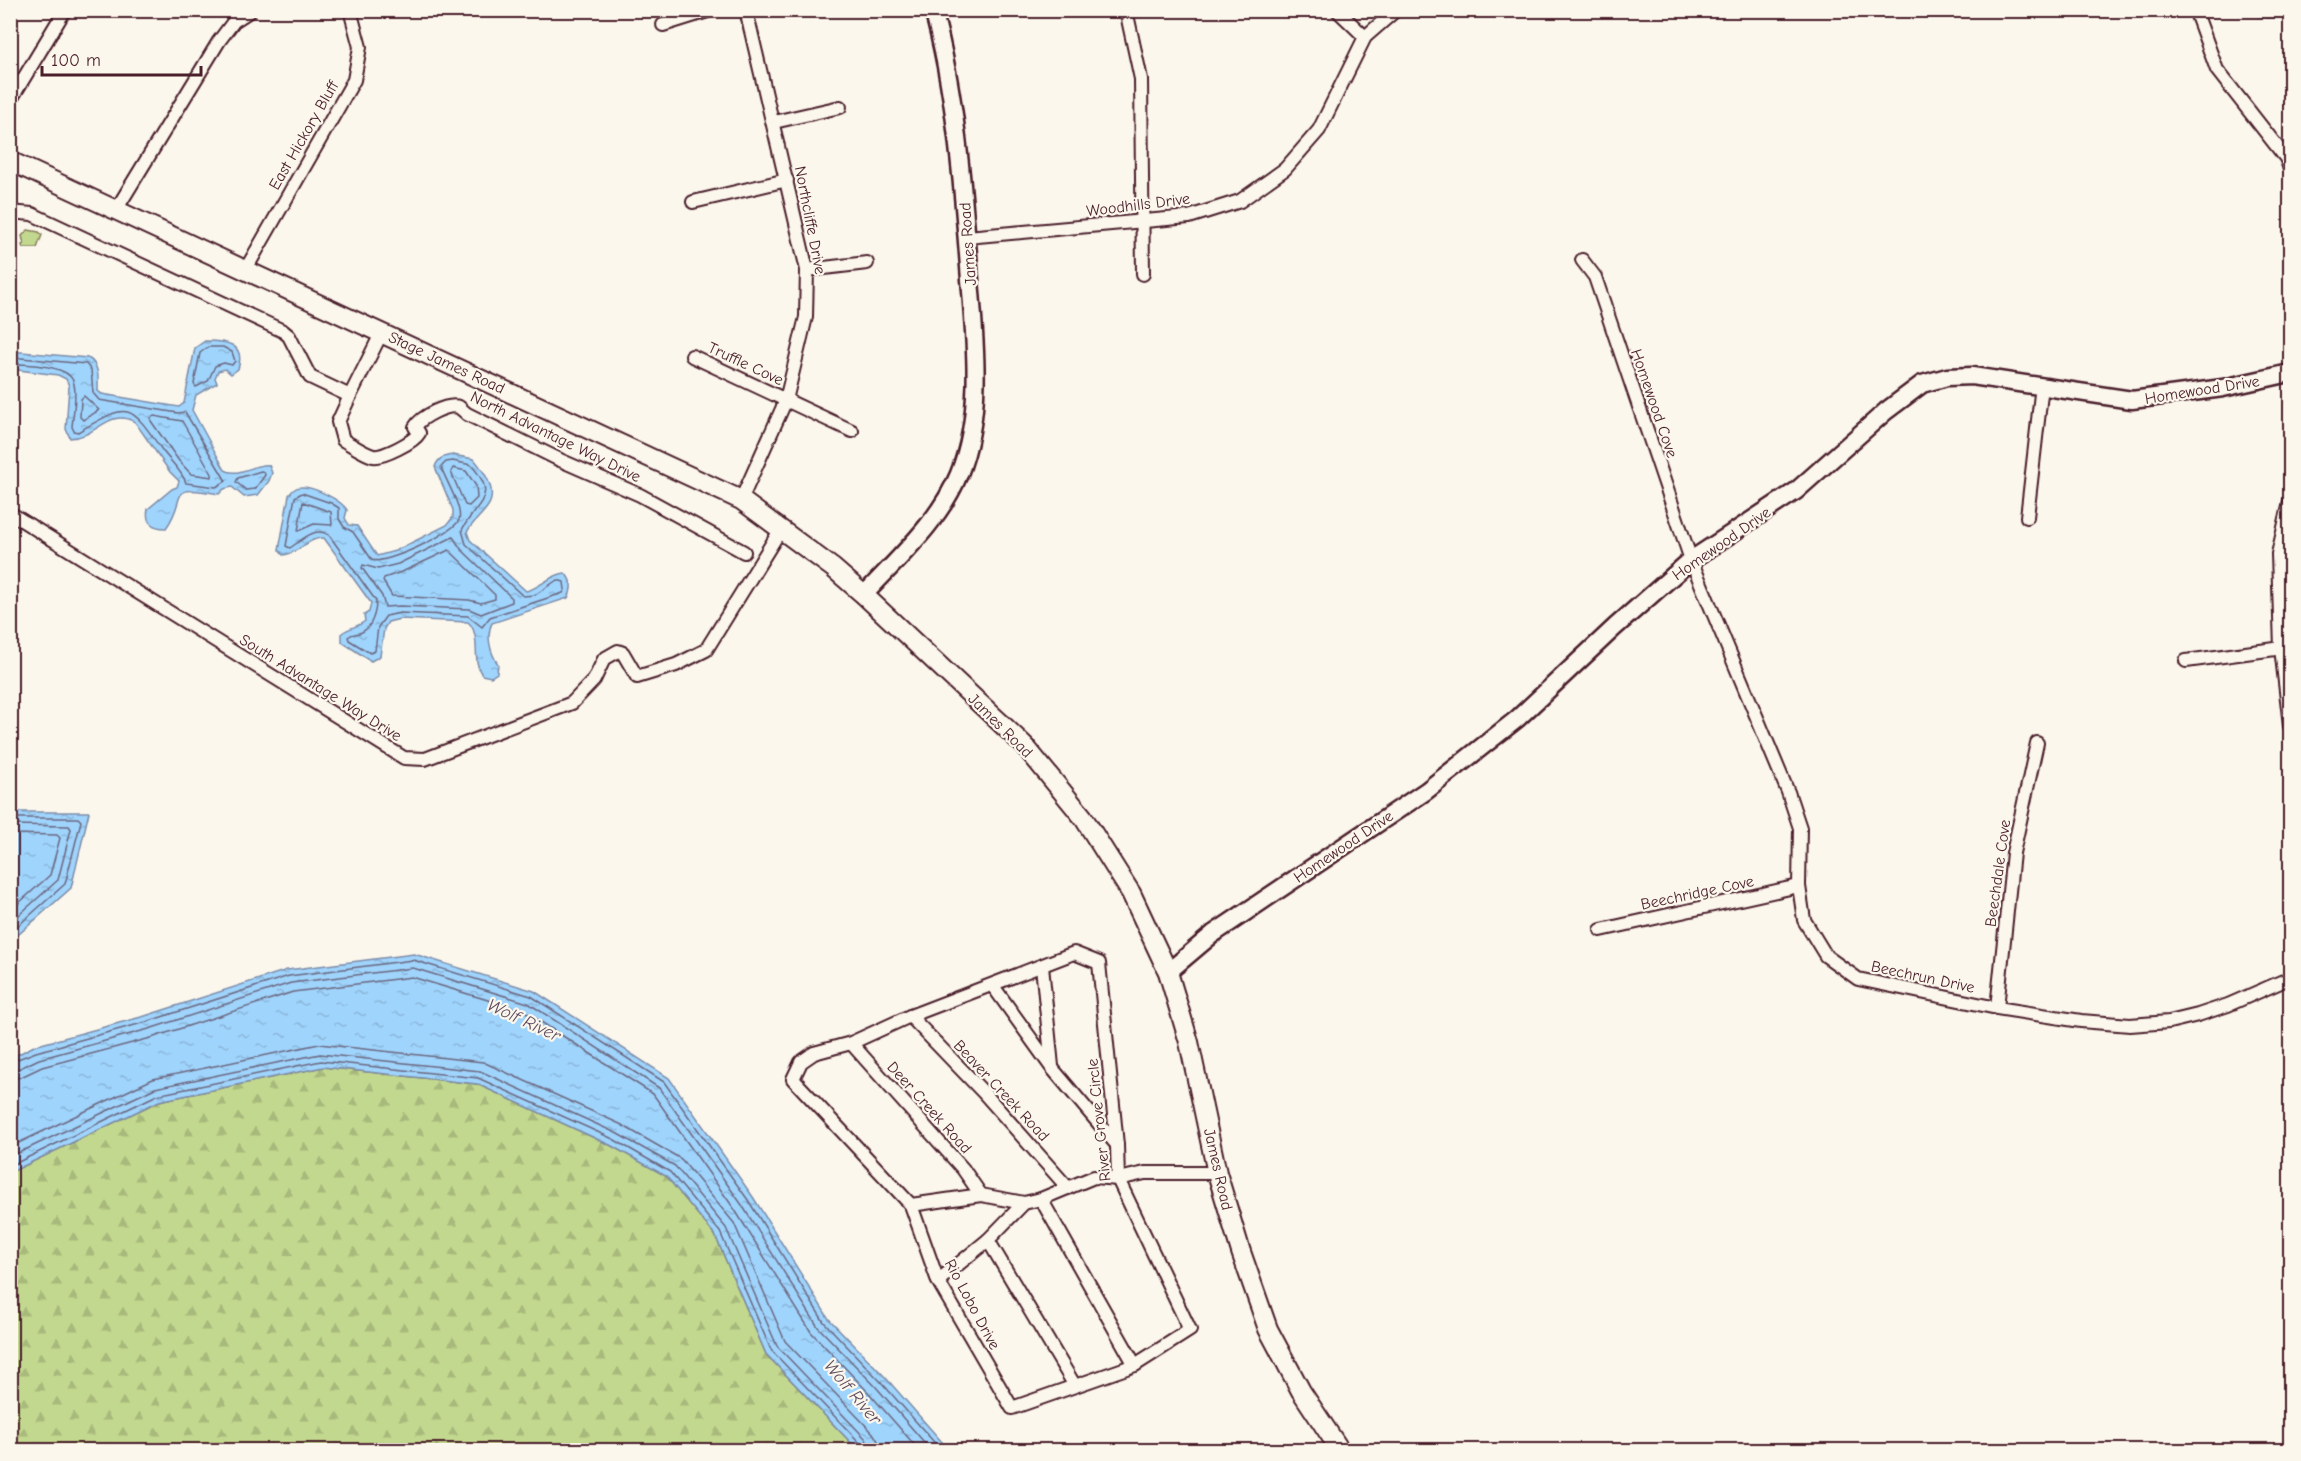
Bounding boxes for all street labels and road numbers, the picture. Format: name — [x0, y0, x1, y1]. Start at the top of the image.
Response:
street label: East Hickory Bluff — [265, 77, 343, 193]
street label: Northcliffe Drive — [791, 165, 829, 276]
street label: Woodhills Drive — [1085, 190, 1191, 220]
street label: James Road — [956, 202, 980, 286]
street label: Stage James Road — [385, 328, 508, 398]
street label: Truffle Cove — [705, 339, 786, 389]
street label: Homewood Cove — [1627, 347, 1681, 460]
street label: Homewood Drive — [2144, 372, 2261, 408]
street label: North Advantage Way Drive — [467, 388, 644, 486]
street label: Homewood Drive — [1669, 503, 1774, 584]
street label: South Advantage Way Drive — [236, 631, 405, 745]
street label: James Road — [964, 690, 1036, 762]
street label: Homewood Drive — [1291, 807, 1397, 887]
street label: Beechdale Cove — [1982, 818, 2014, 928]
street label: Beechridge Cove — [1639, 872, 1755, 914]
street label: Beechrun Drive — [1869, 957, 1976, 997]
street label: Beaver Creek Road — [950, 1036, 1053, 1145]
street label: Deer Creek Road — [883, 1058, 975, 1157]
street label: River Grove Circle — [1084, 1058, 1114, 1182]
street label: James Road — [1200, 1127, 1236, 1212]
street label: Rio Lobo Drive — [941, 1256, 1004, 1353]

